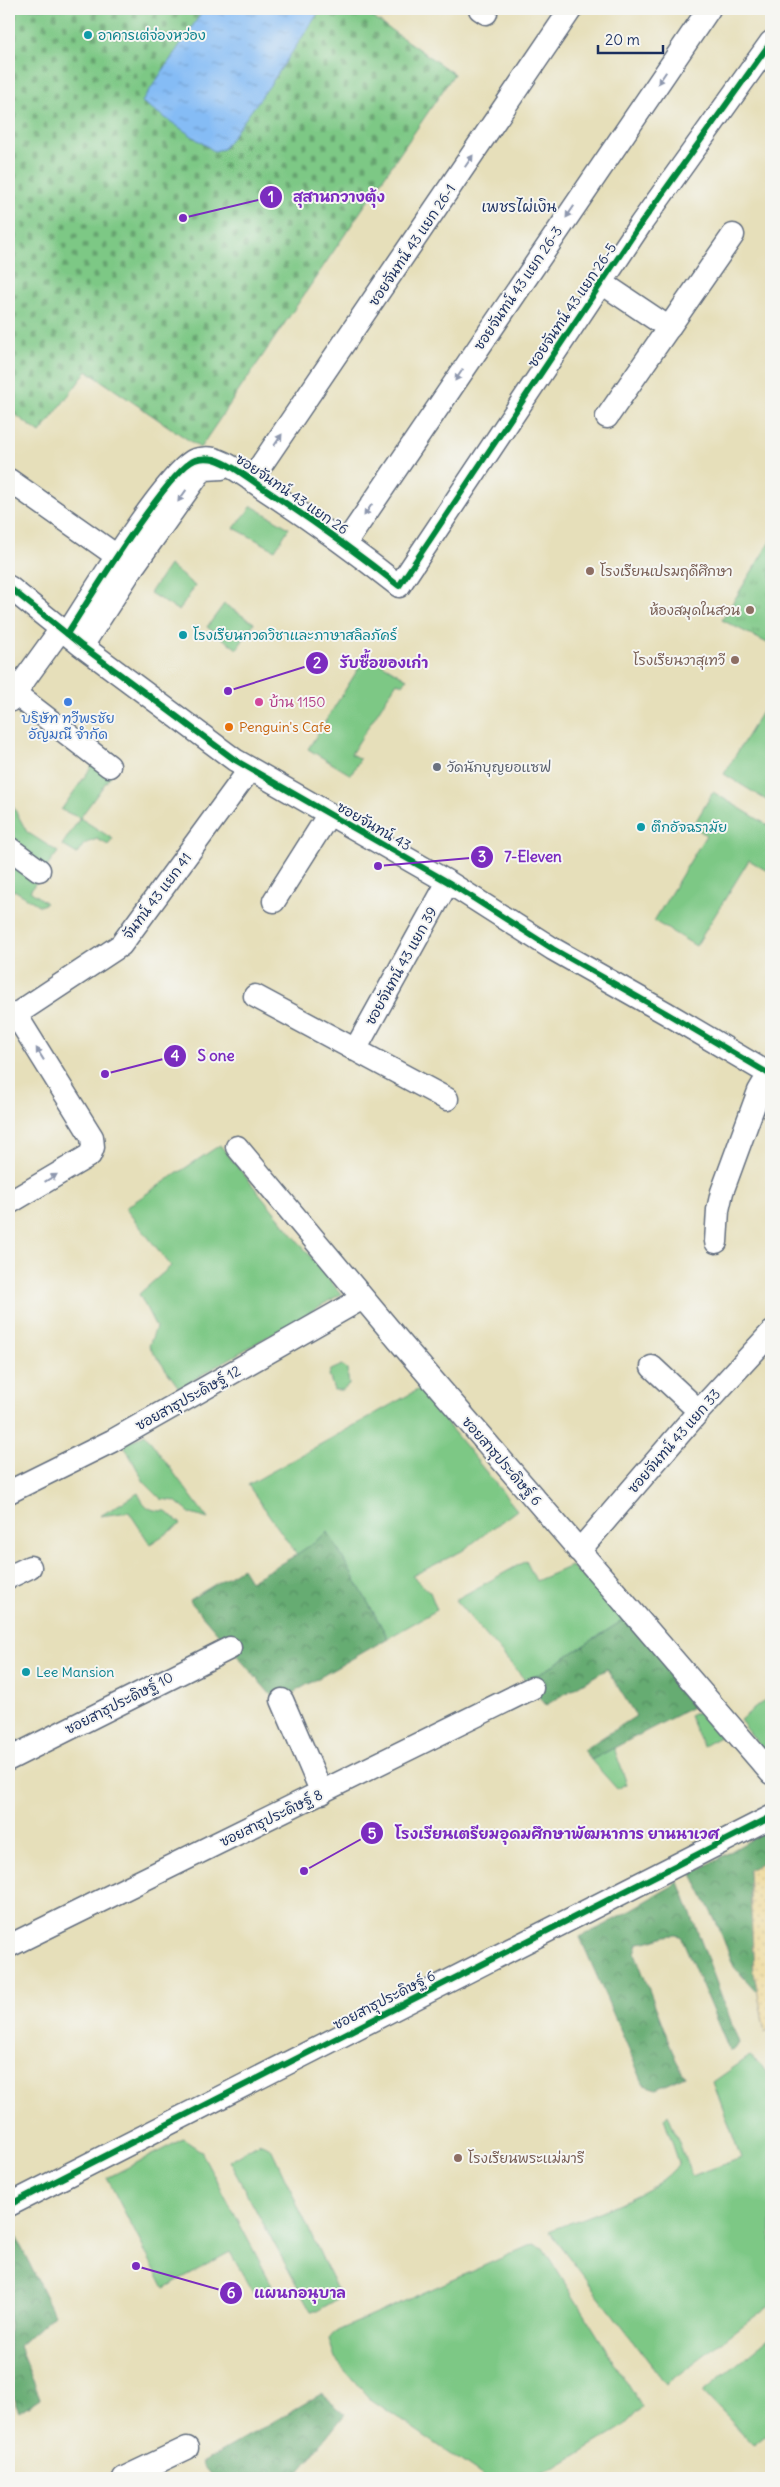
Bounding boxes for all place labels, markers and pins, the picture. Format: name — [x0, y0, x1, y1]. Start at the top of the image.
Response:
place label: อาคารเต่จ่องหว่อง — [98, 26, 206, 44]
marker: อาคารเต่จ่องหว่อง — [82, 29, 94, 41]
callout: สุสานกวางตุ้ง — [258, 182, 395, 212]
place label: โรงเรียนเปรมฤดีศึกษา — [600, 562, 733, 580]
marker: โรงเรียนเปรมฤดีศึกษา — [584, 565, 596, 577]
place label: ห้องสมุดในสวน — [649, 601, 740, 620]
marker: ห้องสมุดในสวน — [744, 604, 756, 616]
place label: โรงเรียนกวดวิชาและภาษาสลิลภัคร์ — [193, 626, 398, 644]
marker: โรงเรียนกวดวิชาและภาษาสลิลภัคร์ — [177, 629, 189, 641]
callout: รับซื้อของเก่า — [304, 648, 438, 678]
place label: โรงเรียนวาสุเทวี — [633, 651, 726, 670]
marker: โรงเรียนวาสุเทวี — [729, 654, 741, 666]
place label: บ้าน 1150 — [269, 693, 326, 711]
marker: บริษัท ทวีพรชัย อัญมณี จำกัด — [62, 696, 74, 708]
marker: บ้าน 1150 — [253, 696, 265, 708]
place label: บริษัท ทวีพรชัย อัญมณี จำกัด — [21, 709, 115, 743]
place label: Penguin's Cafe — [239, 718, 331, 736]
marker: Penguin's Cafe — [223, 721, 235, 733]
place label: วัดนักบุญยอแซฟ — [447, 758, 551, 777]
marker: วัดนักบุญยอแซฟ — [431, 761, 443, 773]
place label: ตึกอัจฉรามัย — [651, 818, 727, 836]
marker: ตึกอัจฉรามัย — [635, 821, 647, 833]
callout: 7-Eleven — [469, 842, 572, 872]
callout: S one — [162, 1041, 245, 1071]
place label: Lee Mansion — [36, 1663, 114, 1681]
marker: Lee Mansion — [20, 1666, 32, 1678]
callout: โรงเรียนเตรียมอุดมศึกษาพัฒนาการ ยานนาเวศ — [360, 1818, 729, 1848]
place label: โรงเรียนพระแม่มารี — [468, 2149, 585, 2167]
marker: โรงเรียนพระแม่มารี — [452, 2152, 464, 2164]
callout: แผนกอนุบาล — [219, 2278, 356, 2308]

